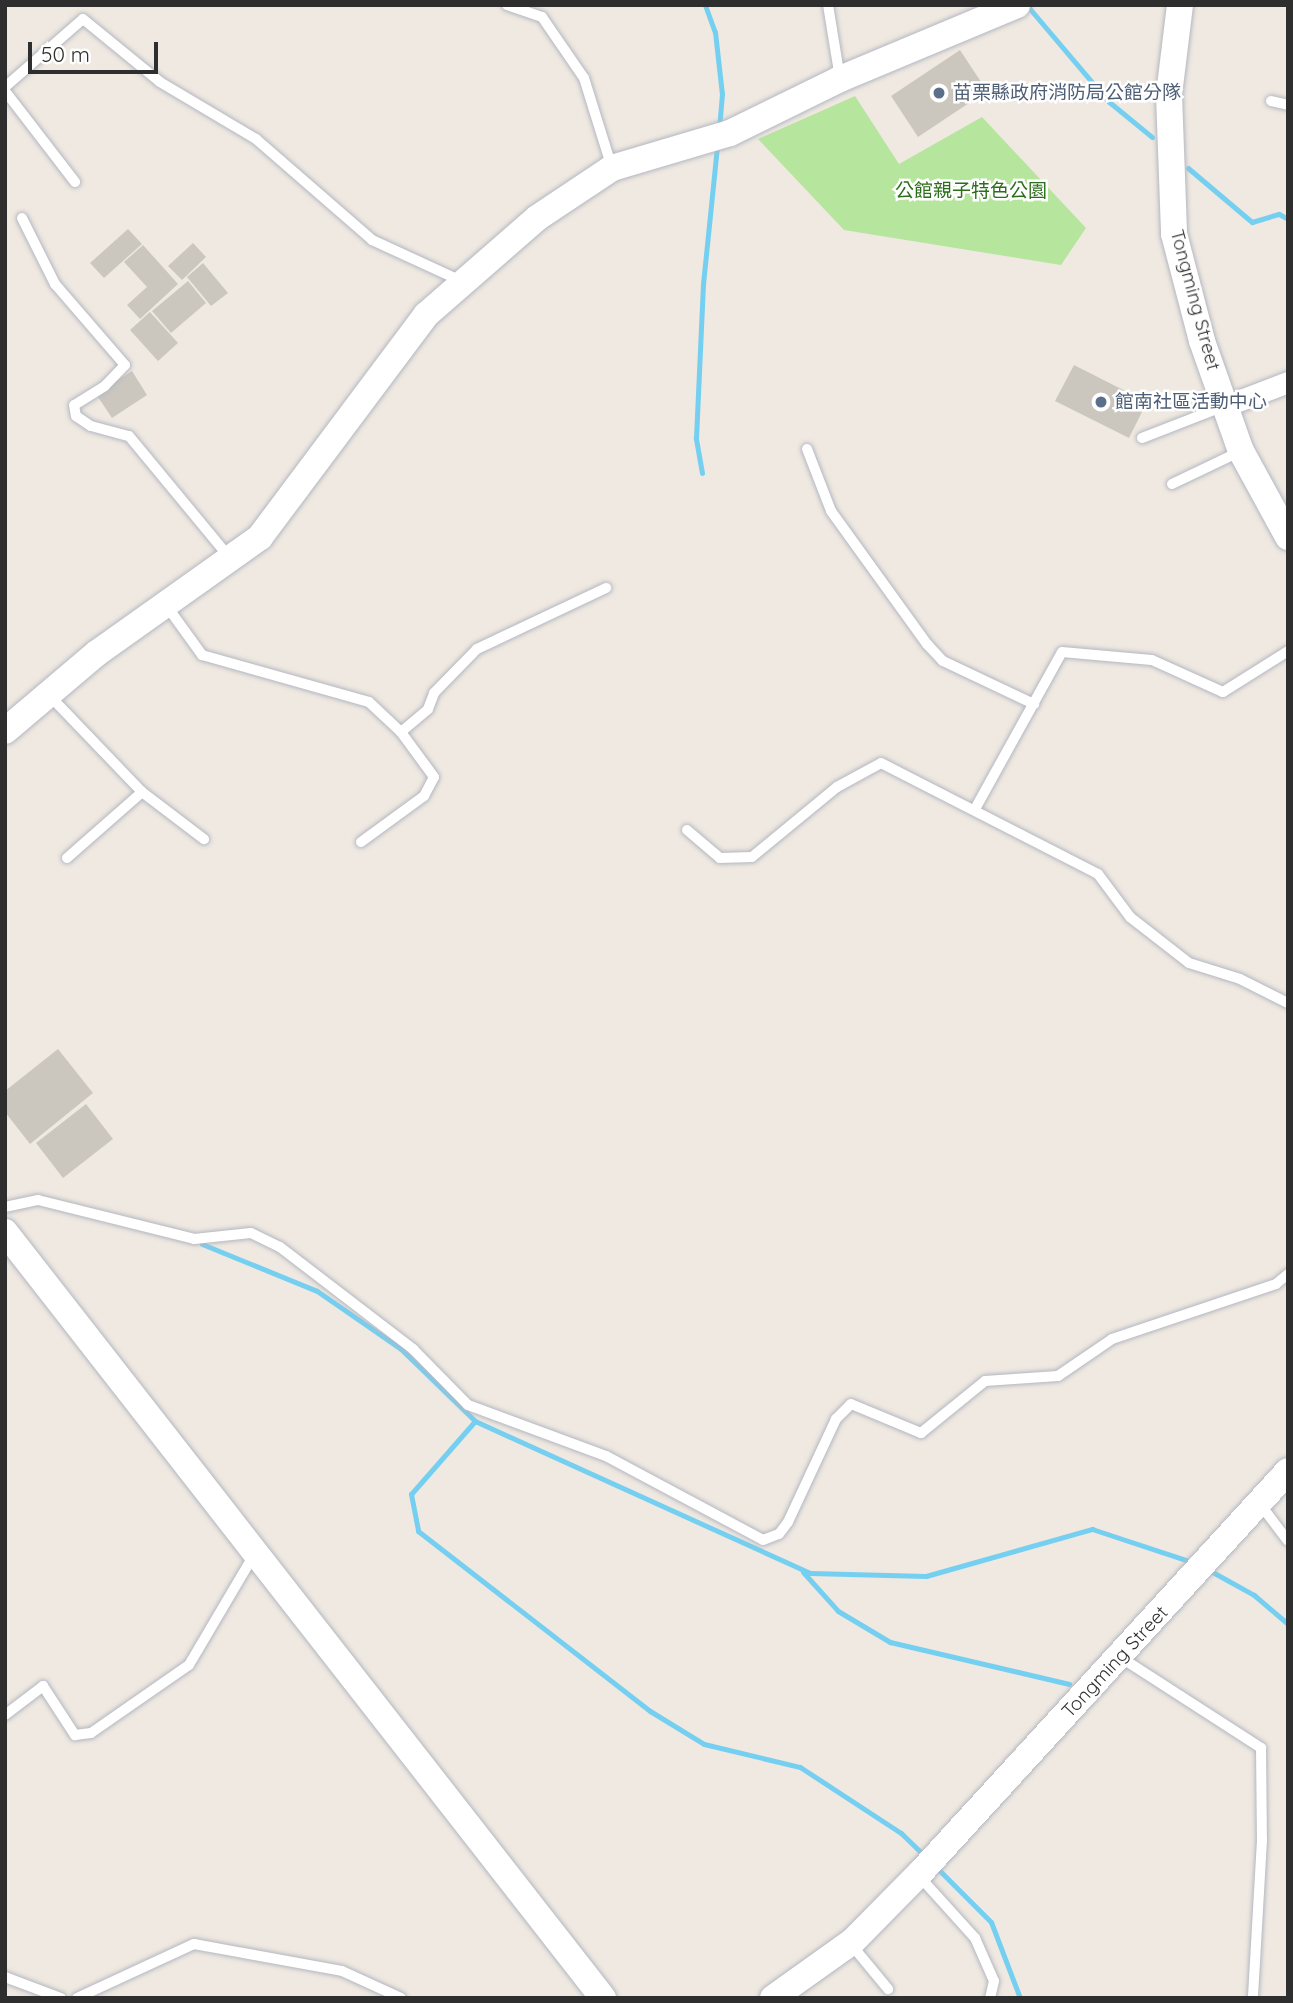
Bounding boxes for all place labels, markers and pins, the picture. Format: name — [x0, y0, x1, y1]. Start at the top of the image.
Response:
place label: 苗栗縣政府消防局公館分隊 — [953, 82, 1181, 104]
marker: 苗栗縣政府消防局公館分隊 — [931, 85, 947, 101]
place label: 館南社區活動中心 — [1115, 391, 1267, 413]
marker: 館南社區活動中心 — [1093, 394, 1109, 410]

